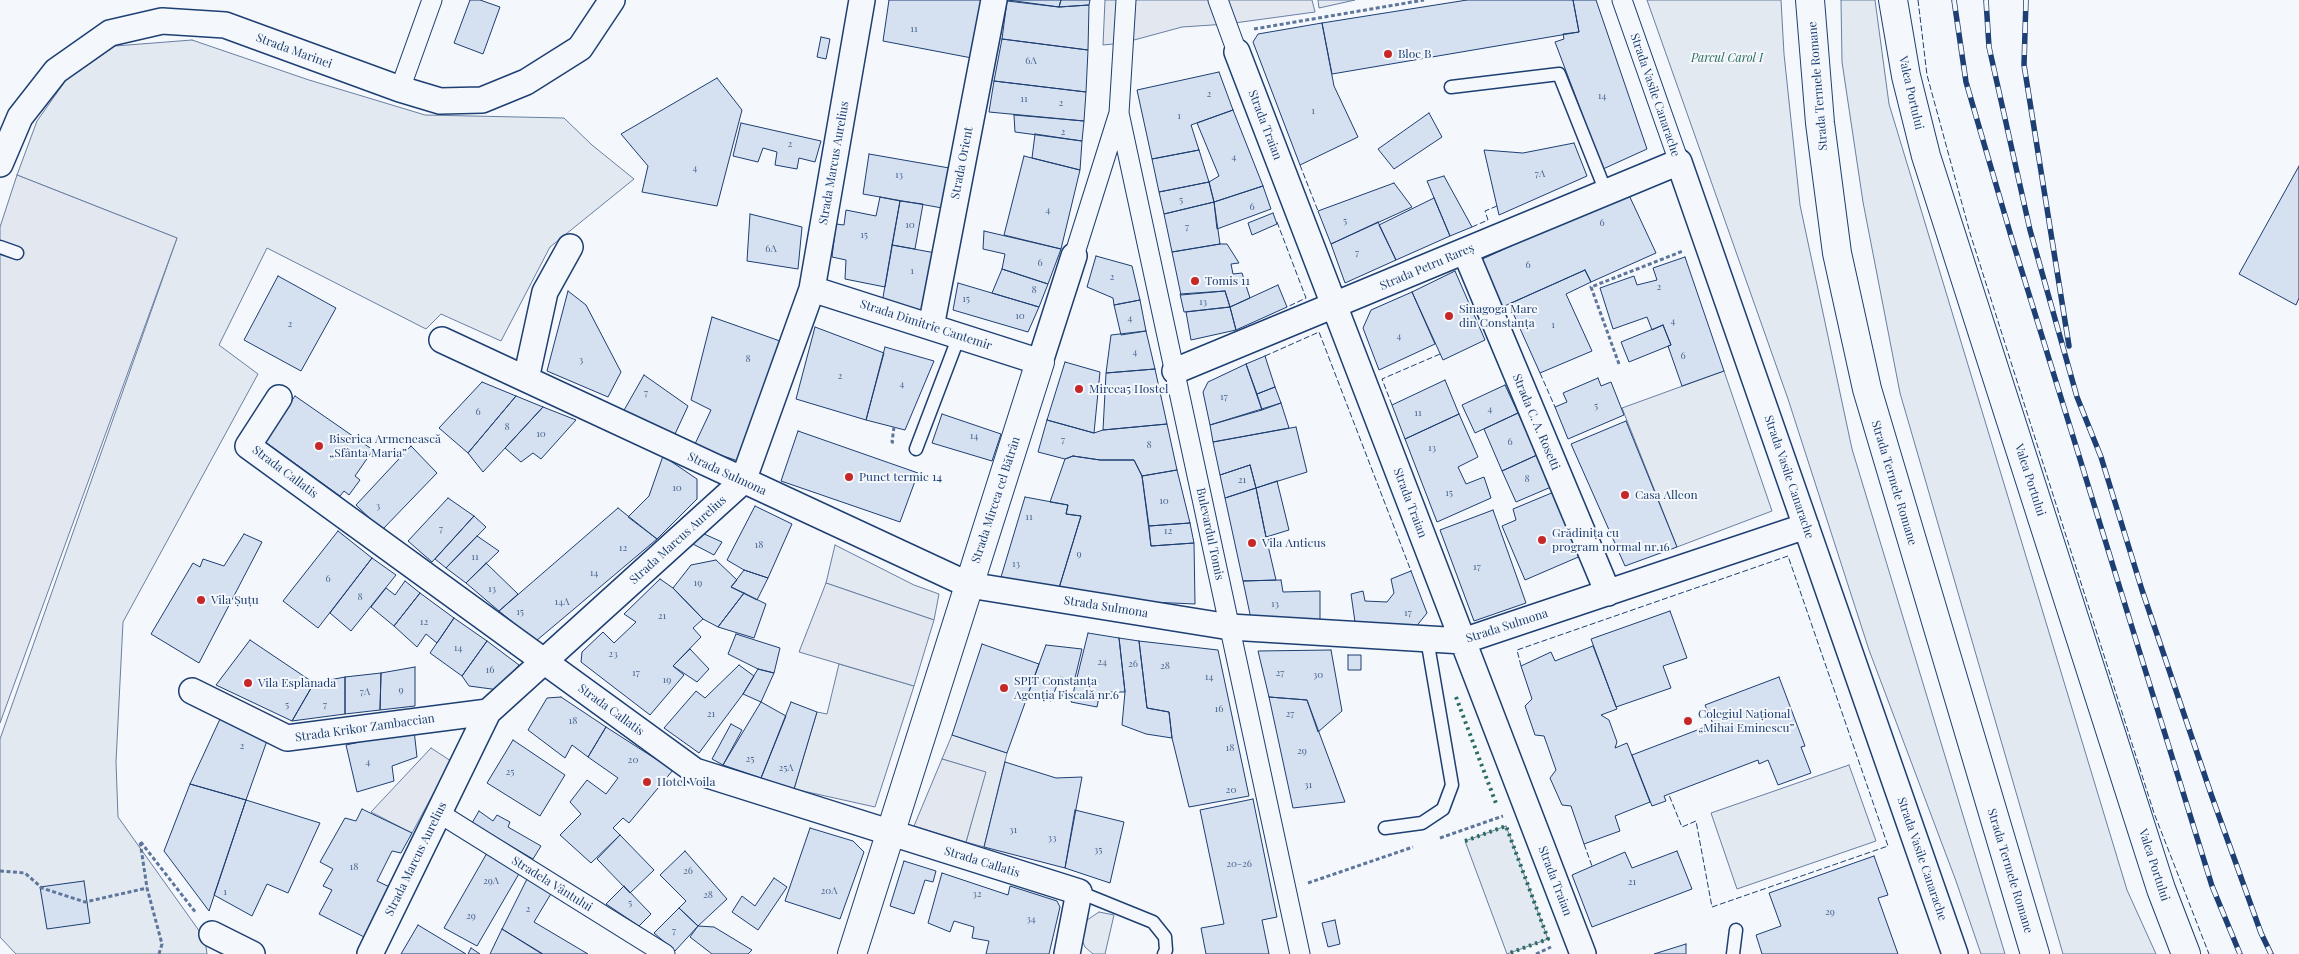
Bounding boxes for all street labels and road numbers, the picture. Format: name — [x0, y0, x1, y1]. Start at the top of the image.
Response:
street label: Strada Termele Romane — [1805, 21, 1831, 151]
street label: Strada Marinei — [254, 31, 334, 71]
street label: Strada Vasile Canarache — [1627, 31, 1683, 159]
street label: Valea Portului — [1896, 55, 1926, 131]
street label: Strada Traian — [1245, 88, 1285, 162]
street label: Strada Marcus Aurelius — [816, 100, 852, 226]
street label: Strada Orient — [948, 126, 976, 200]
street label: Strada Petru Rareș — [1378, 241, 1476, 293]
street label: Strada Dimitrie Cantemir — [858, 297, 994, 353]
street label: Strada C. A. Rosetti — [1509, 372, 1563, 472]
street label: Strada Vasile Canarache — [1761, 413, 1817, 541]
street label: Strada Termele Romane — [1868, 419, 1920, 547]
street label: Strada Mircea cel Bătrân — [969, 435, 1023, 565]
street label: Valea Portului — [2012, 442, 2048, 518]
street label: Strada Callatis — [249, 443, 321, 501]
street label: Strada Sulmona — [685, 449, 769, 499]
street label: Strada Traian — [1390, 466, 1430, 540]
street label: Bulevardul Tomis — [1193, 486, 1227, 582]
street label: Strada Marcus Aurelius — [627, 493, 729, 587]
street label: Strada Sulmona — [1063, 593, 1149, 621]
street label: Strada Sulmona — [1464, 606, 1550, 646]
street label: Strada Callatis — [575, 681, 647, 739]
street label: Strada Krikor Zambaccian — [294, 711, 436, 745]
street label: Strada Vasile Canarache — [1894, 795, 1950, 923]
street label: Strada Marcus Aurelius — [382, 800, 450, 918]
street label: Strada Termele Romane — [1984, 807, 2036, 935]
street label: Valea Portului — [2136, 827, 2172, 903]
street label: Strada Callatis — [943, 844, 1021, 880]
street label: Strada Traian — [1535, 844, 1575, 918]
street label: Stradela Vântului — [509, 853, 595, 915]

